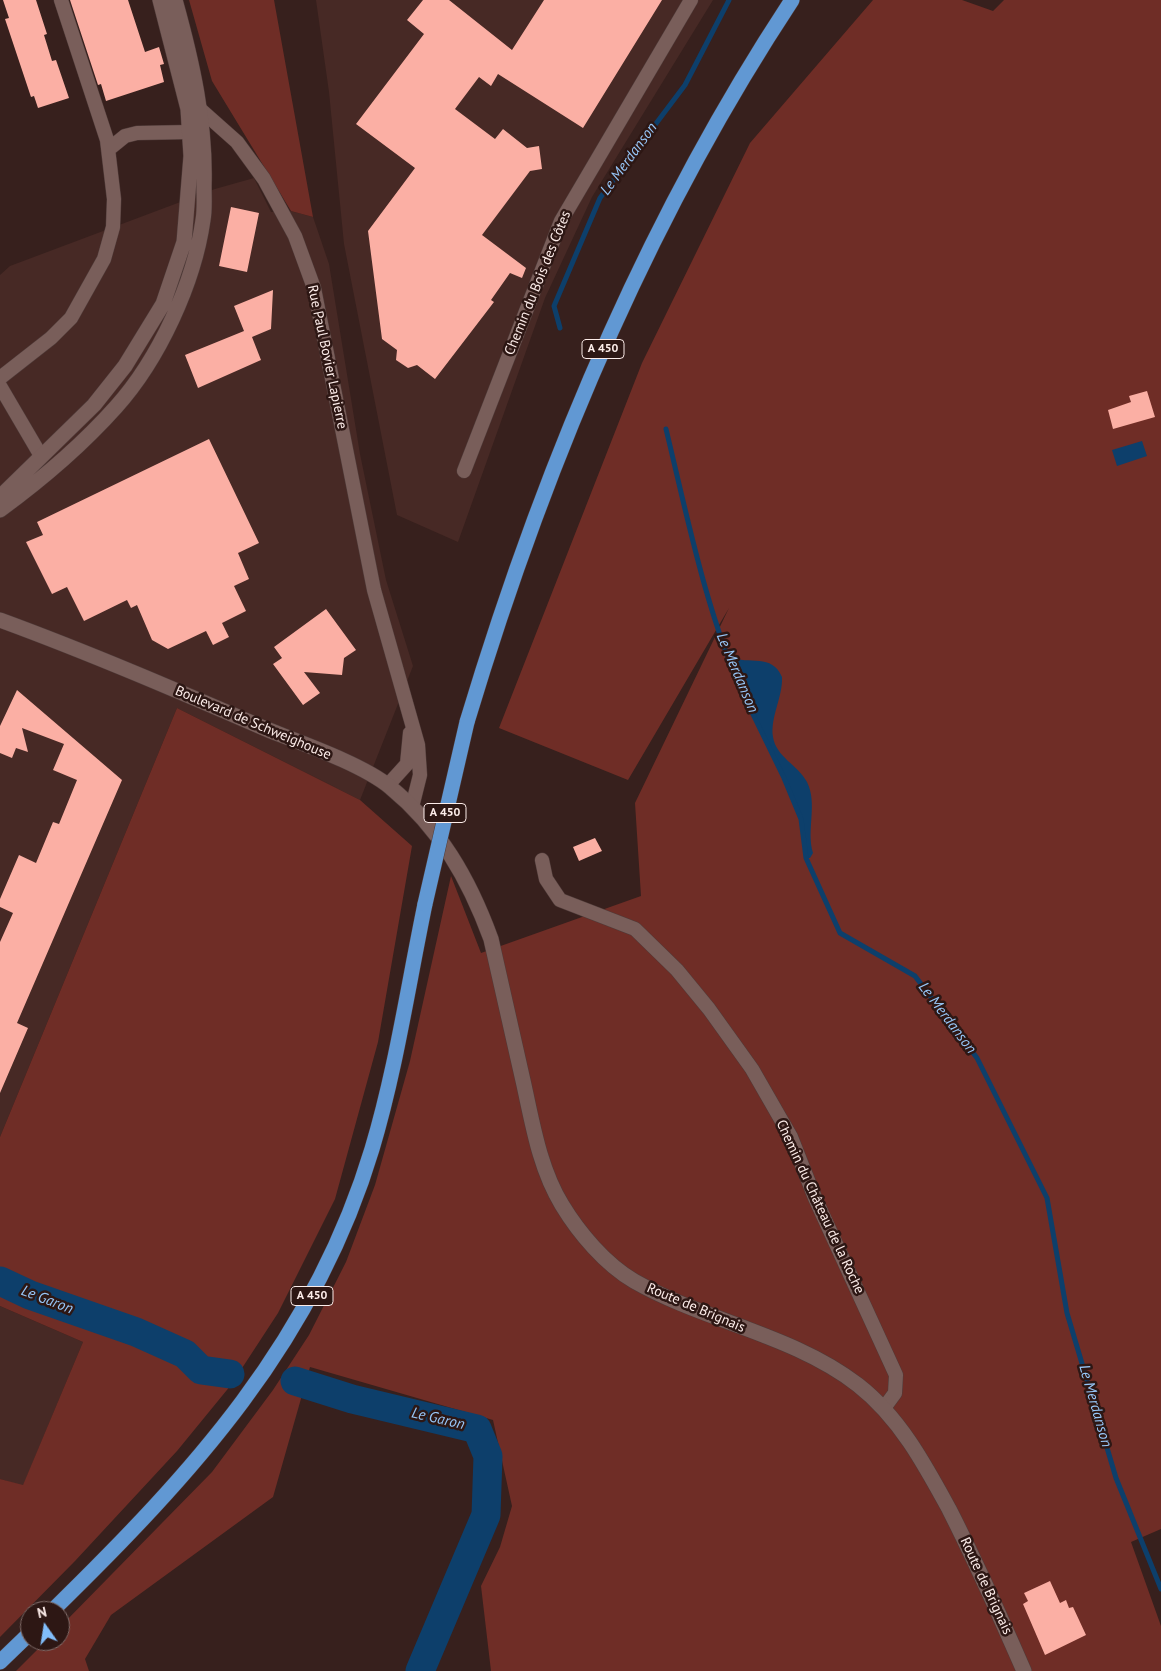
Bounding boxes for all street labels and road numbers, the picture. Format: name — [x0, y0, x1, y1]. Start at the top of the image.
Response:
street label: Chemin du Bois des Côtes — [501, 208, 575, 358]
street label: Rue Paul Bovier Lapierre — [304, 283, 350, 431]
road number: A 450 — [582, 339, 624, 358]
street label: Boulevard de Schweighouse — [172, 682, 334, 764]
road number: A 450 — [424, 804, 466, 822]
street label: Chemin du Château de la Roche — [772, 1117, 868, 1297]
street label: Route de Brignais — [644, 1280, 748, 1336]
road number: A 450 — [291, 1286, 333, 1305]
street label: Route de Brignais — [956, 1535, 1016, 1637]

